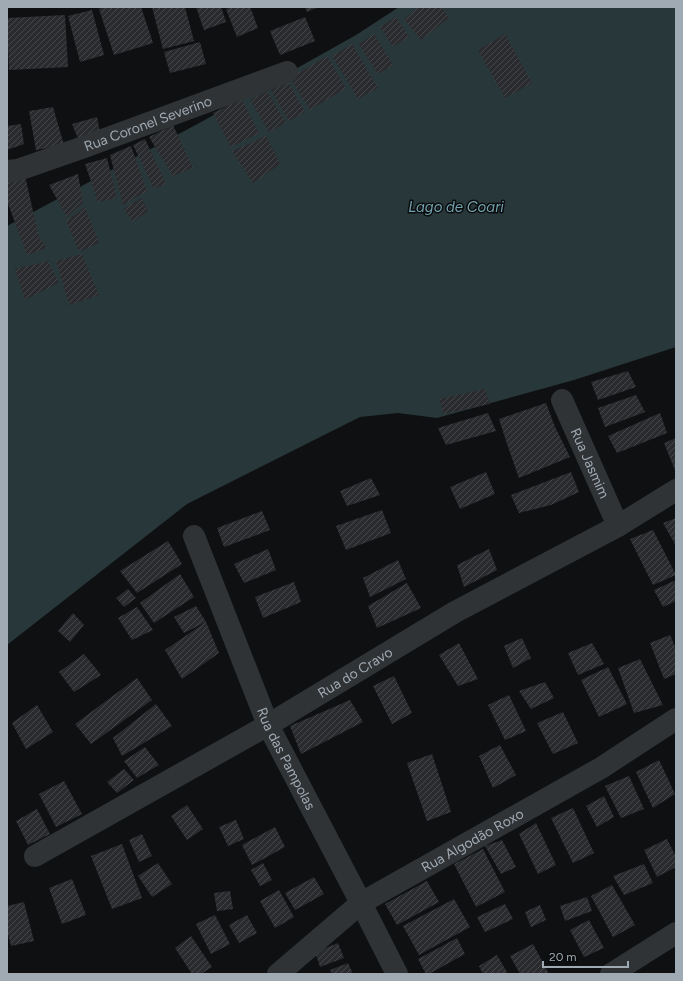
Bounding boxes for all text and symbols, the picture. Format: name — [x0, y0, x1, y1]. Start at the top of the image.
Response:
street label: Rua Coronel Severino — [82, 92, 214, 155]
water label: Lago de Coari — [408, 198, 504, 216]
street label: Rua Jasmim — [567, 425, 613, 501]
street label: Rua do Cravo — [315, 643, 395, 701]
street label: Rua das Pampolas — [253, 705, 319, 813]
street label: Rua Algodão Roxo — [418, 805, 526, 876]
scale bar — [543, 943, 628, 969]
text: 20 m — [549, 950, 577, 964]

